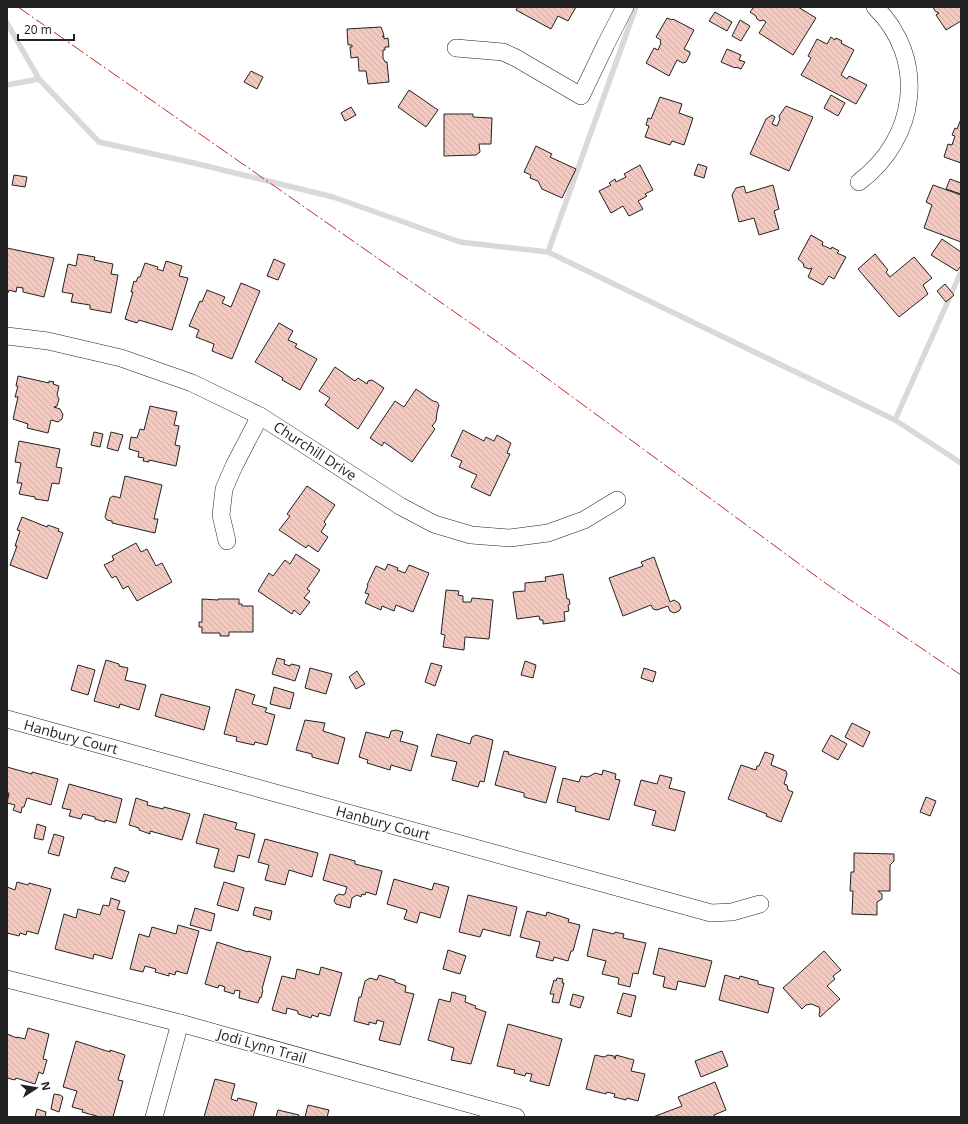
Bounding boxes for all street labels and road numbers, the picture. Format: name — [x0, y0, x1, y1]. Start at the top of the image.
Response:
street label: Churchill Drive — [270, 417, 361, 485]
street label: Hanbury Court — [22, 715, 120, 758]
street label: Hanbury Court — [334, 801, 432, 844]
street label: Jodi Lynn Trail — [214, 1023, 309, 1067]

